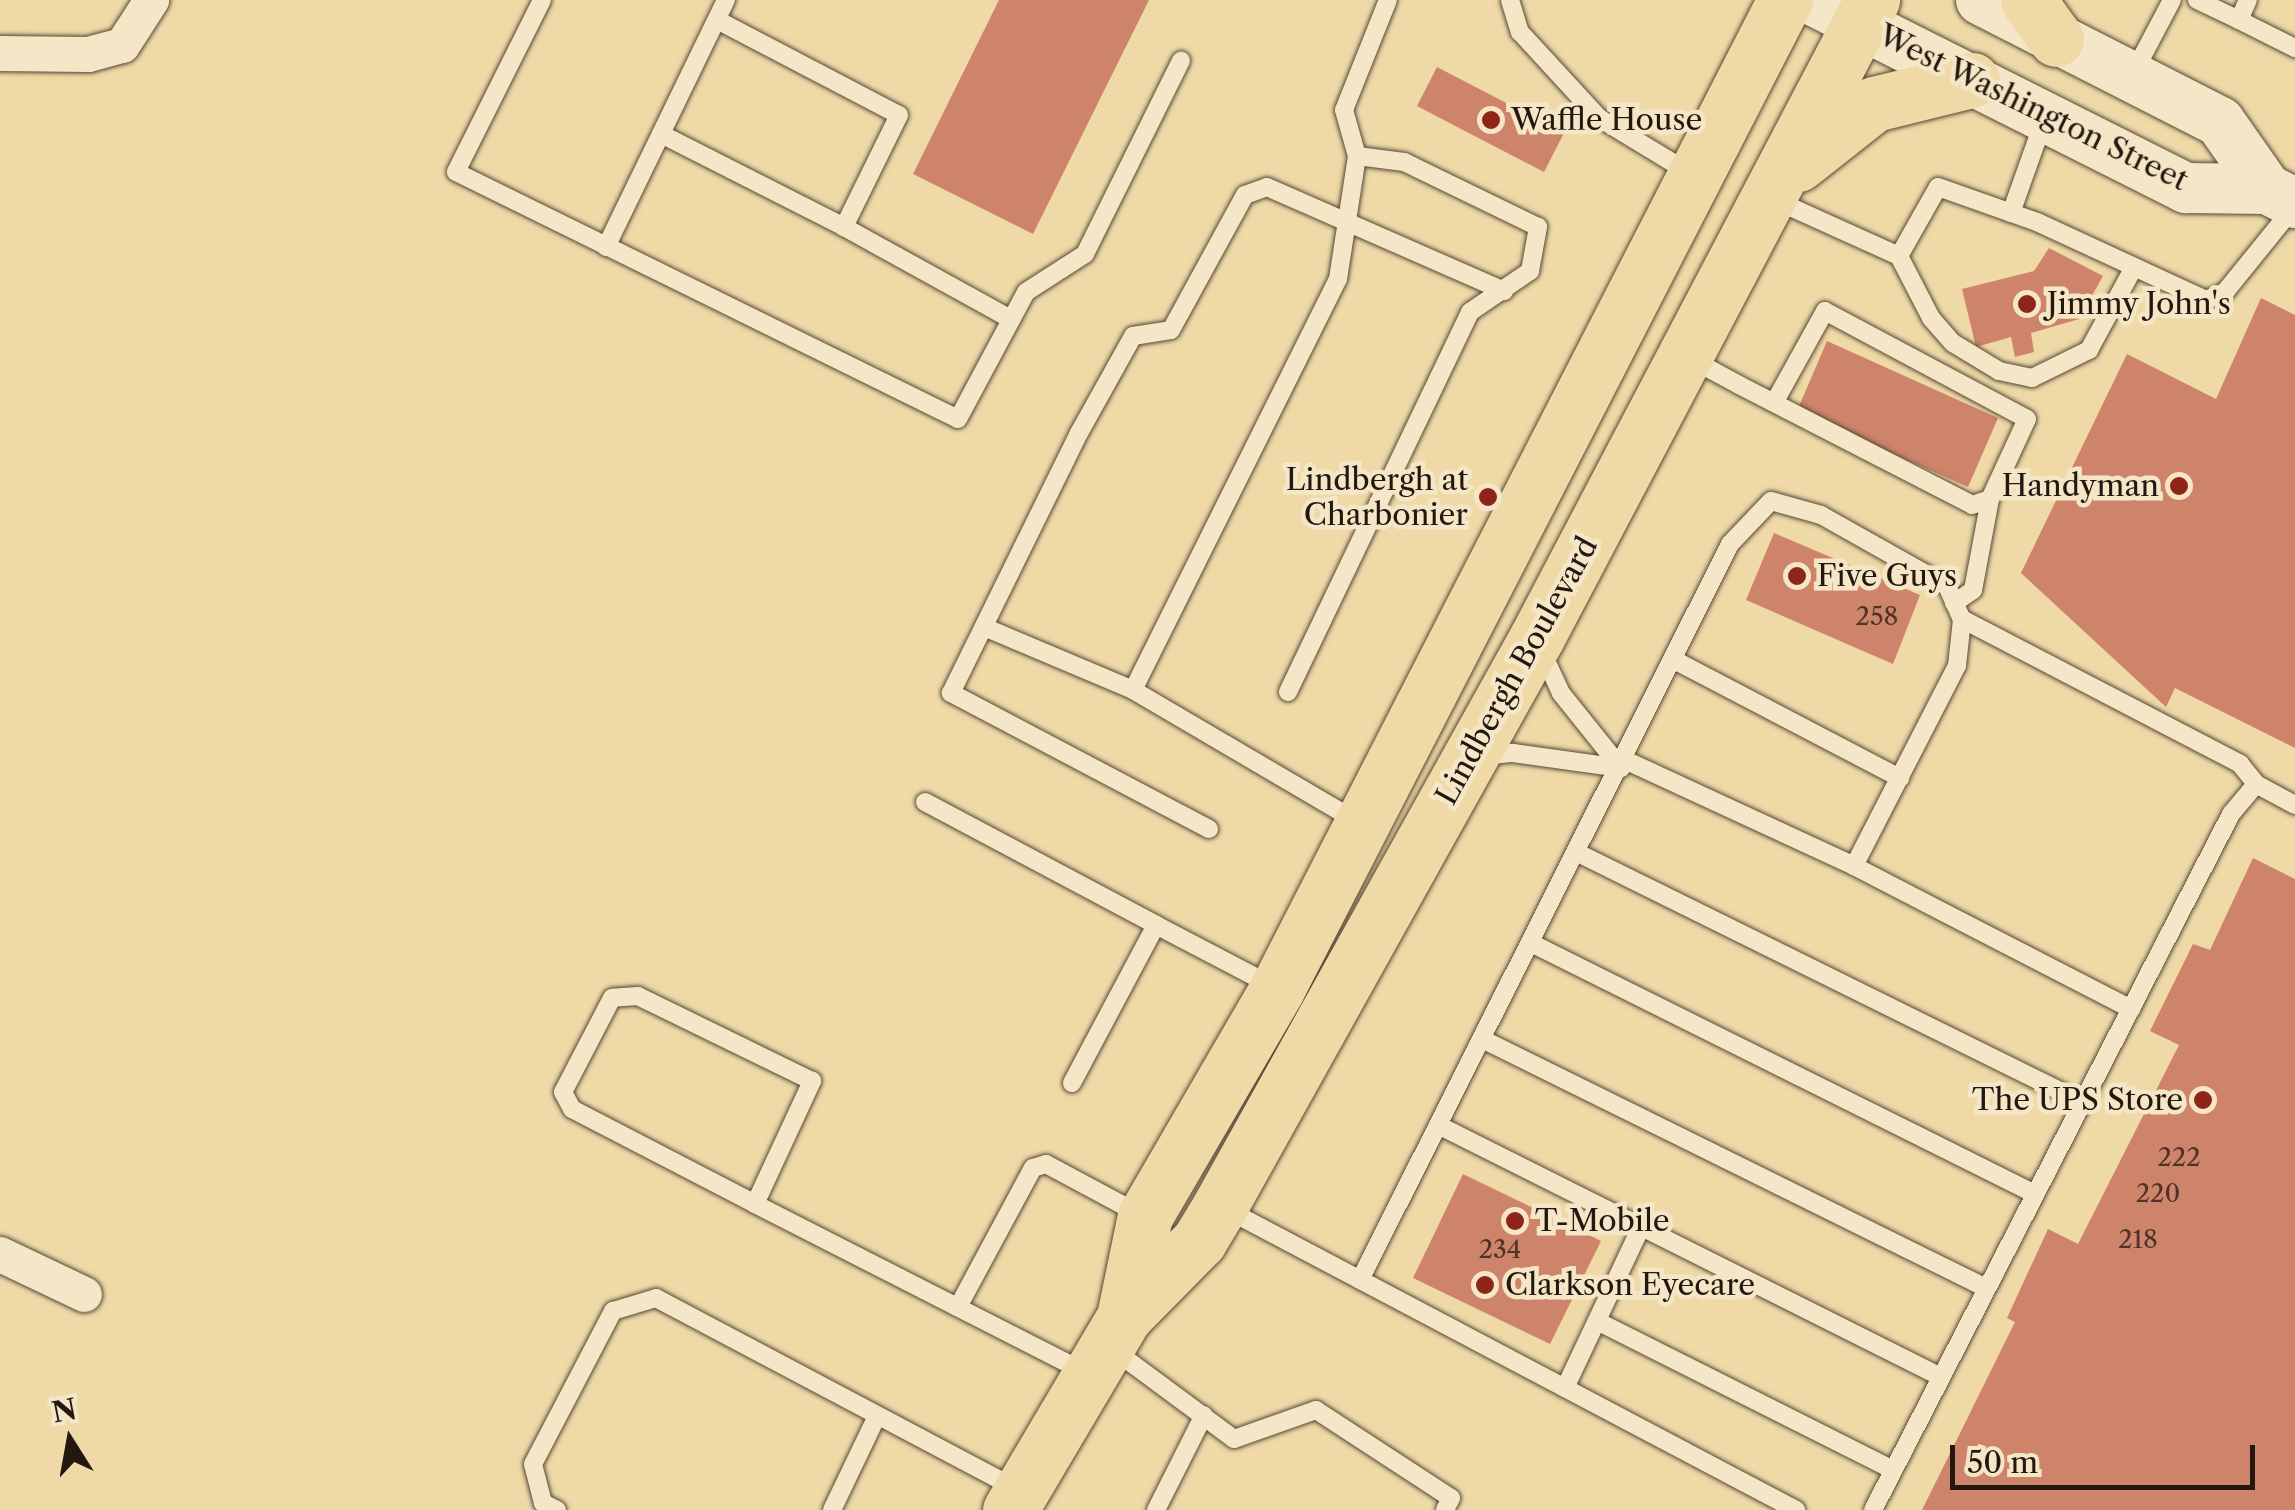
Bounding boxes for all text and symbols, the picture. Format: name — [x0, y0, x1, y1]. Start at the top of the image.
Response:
street label: West Washington Street — [1872, 17, 2194, 199]
place label: Waffle House — [1511, 102, 1702, 138]
marker: Waffle House — [1480, 109, 1502, 131]
place label: Jimmy John's — [2047, 286, 2232, 322]
marker: Jimmy John's — [2016, 293, 2038, 315]
place label: Lindbergh at Charbonier — [1286, 462, 1468, 532]
place label: Handyman — [2002, 468, 2159, 504]
marker: Handyman — [2168, 475, 2190, 497]
marker: Lindbergh at Charbonier — [1477, 486, 1499, 508]
street label: Lindbergh Boulevard — [1428, 531, 1606, 811]
place label: Five Guys — [1817, 558, 1957, 594]
marker: Five Guys — [1786, 565, 1808, 587]
house number: 258 — [1856, 602, 1898, 632]
place label: The UPS Store — [1972, 1082, 2183, 1118]
marker: The UPS Store — [2192, 1089, 2214, 1111]
house number: 222 — [2157, 1143, 2201, 1173]
house number: 220 — [2136, 1179, 2180, 1209]
place label: T-Mobile — [1535, 1203, 1670, 1239]
marker: T-Mobile — [1504, 1210, 1526, 1232]
house number: 218 — [2118, 1225, 2158, 1255]
house number: 234 — [1479, 1235, 1521, 1265]
place label: Clarkson Eyecare — [1505, 1267, 1755, 1303]
marker: Clarkson Eyecare — [1474, 1274, 1496, 1296]
north arrow — [20, 1390, 120, 1490]
text: N — [49, 1392, 79, 1430]
scale bar — [1955, 1425, 2260, 1487]
text: 50 m — [1967, 1444, 2038, 1481]

